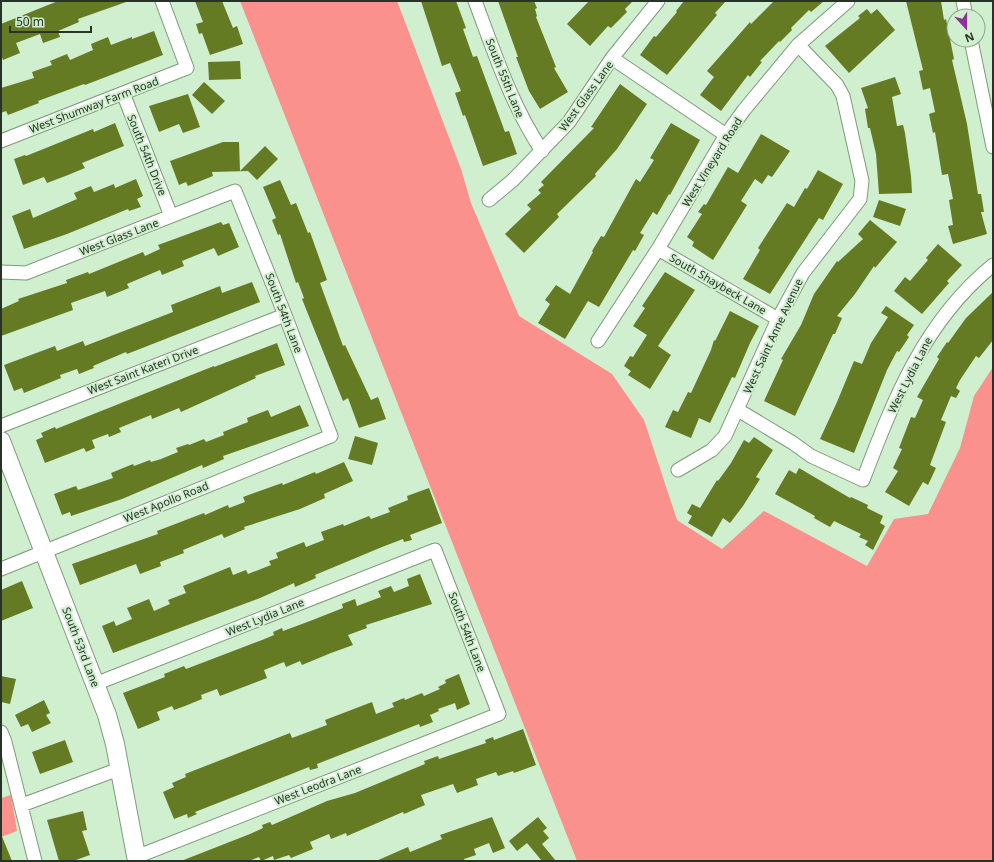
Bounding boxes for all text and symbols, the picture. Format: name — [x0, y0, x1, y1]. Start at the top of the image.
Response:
scale bar — [10, 8, 91, 34]
north arrow — [946, 8, 986, 48]
text: 50 m — [16, 13, 44, 30]
text: N — [963, 29, 977, 46]
street label: South 55th Lane — [483, 36, 528, 120]
street label: West Glass Lane — [555, 57, 616, 134]
street label: West Shumway Farm Road — [27, 73, 161, 136]
street label: South 54th Drive — [124, 112, 171, 198]
street label: West Vineyard Road — [678, 114, 745, 209]
street label: West Glass Lane — [77, 215, 161, 259]
street label: South Shaybeck Lane — [667, 250, 769, 317]
street label: South 54th Lane — [262, 271, 307, 355]
street label: West Saint Anne Avenue — [739, 276, 806, 396]
street label: West Lydia Lane — [884, 334, 935, 415]
street label: West Saint Kateri Drive — [85, 341, 200, 398]
street label: West Apollo Road — [121, 478, 211, 525]
street label: South 54th Lane — [445, 590, 490, 674]
street label: West Lydia Lane — [223, 594, 306, 639]
street label: South 53rd Lane — [59, 605, 104, 689]
street label: West Leodra Lane — [272, 761, 363, 808]

